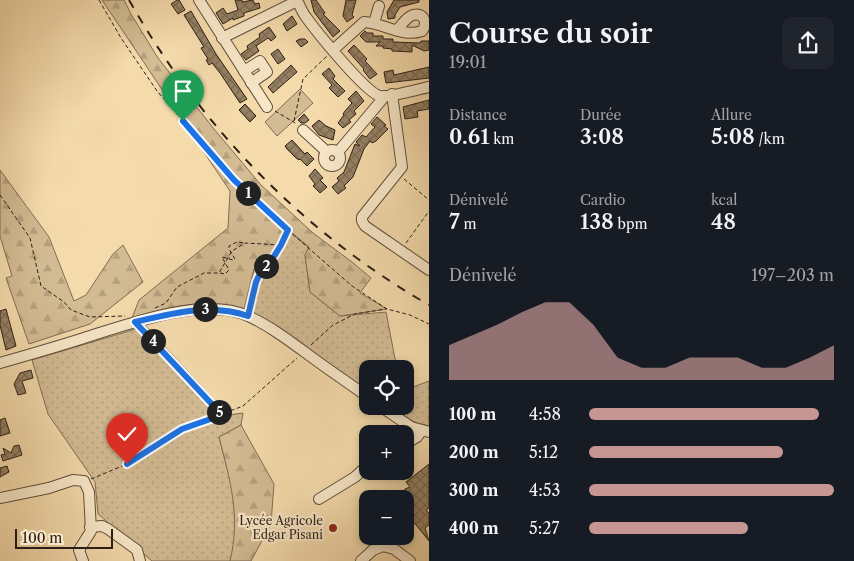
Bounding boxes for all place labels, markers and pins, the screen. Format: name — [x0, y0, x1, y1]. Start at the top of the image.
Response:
pin — [162, 70, 204, 121]
pin: 1 — [236, 180, 260, 206]
pin: 2 — [254, 254, 278, 278]
pin: 3 — [192, 296, 218, 322]
pin: 4 — [140, 328, 166, 354]
pin: 5 — [206, 400, 232, 424]
pin — [106, 413, 148, 464]
place label: Lycée Agricole Edgar Pisani — [239, 513, 323, 542]
marker: Lycée Agricole Edgar Pisani — [327, 522, 339, 534]

